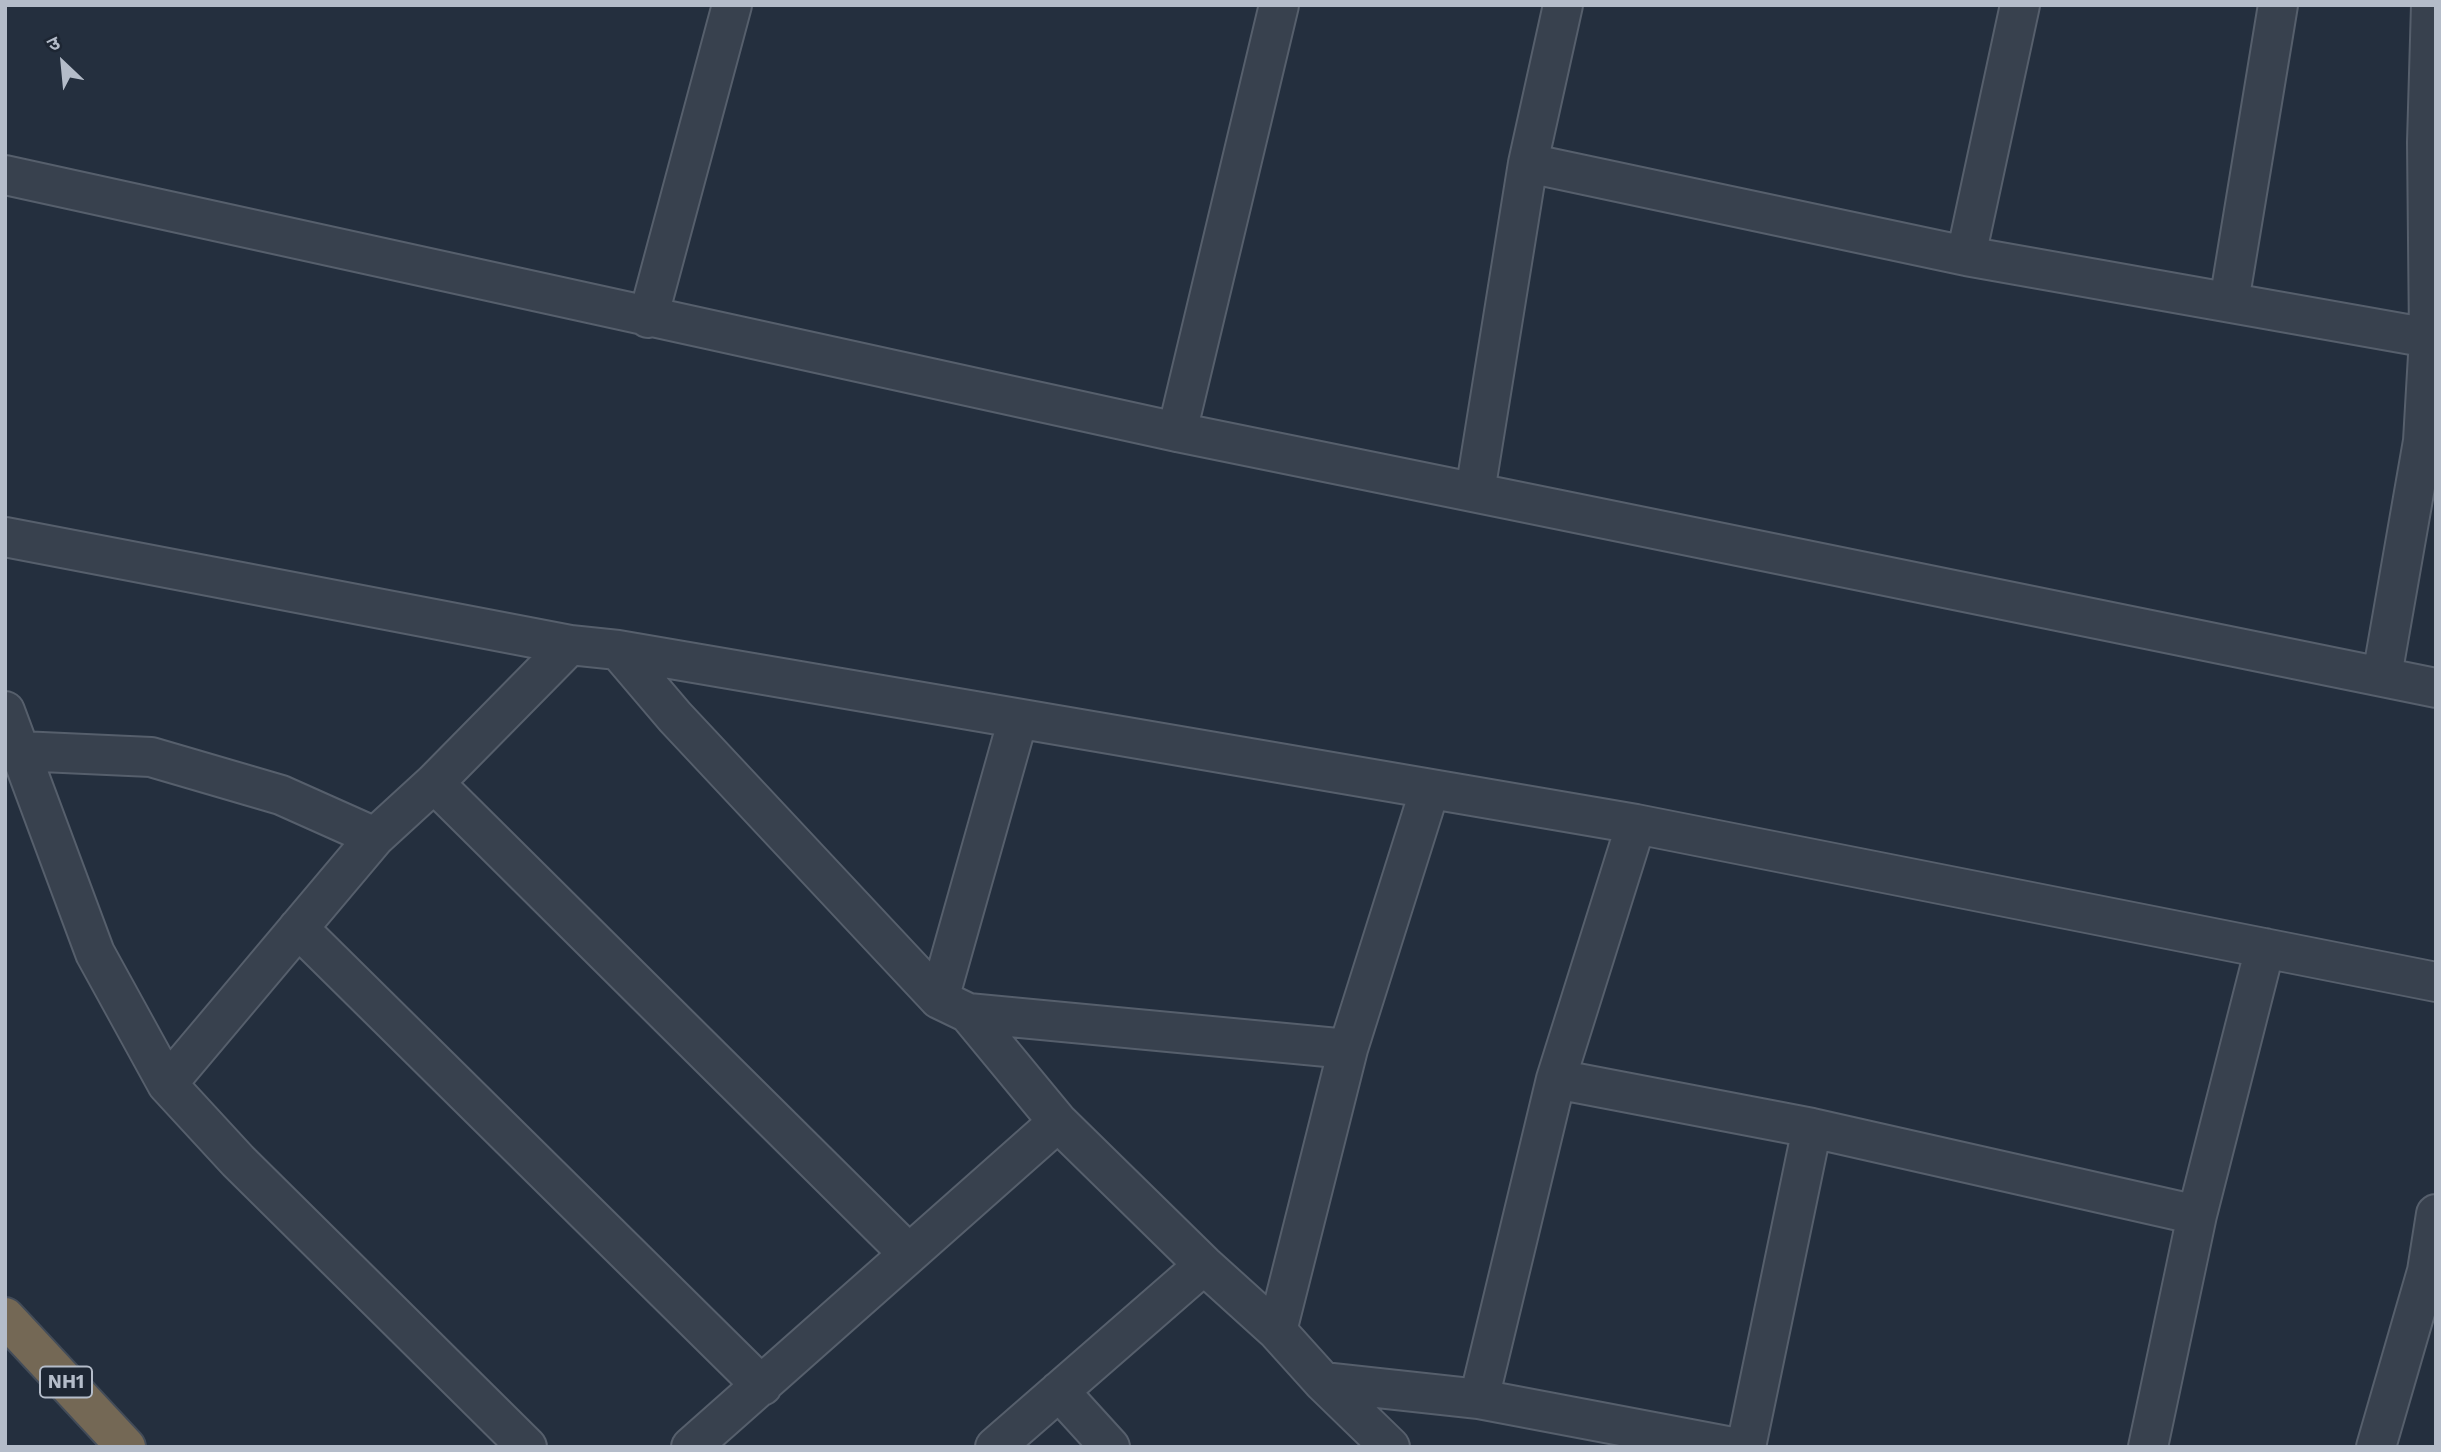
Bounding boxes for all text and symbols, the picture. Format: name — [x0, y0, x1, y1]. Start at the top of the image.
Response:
north arrow — [28, 28, 98, 98]
text: उ — [44, 31, 64, 56]
road number: NH1 — [40, 1366, 92, 1398]

